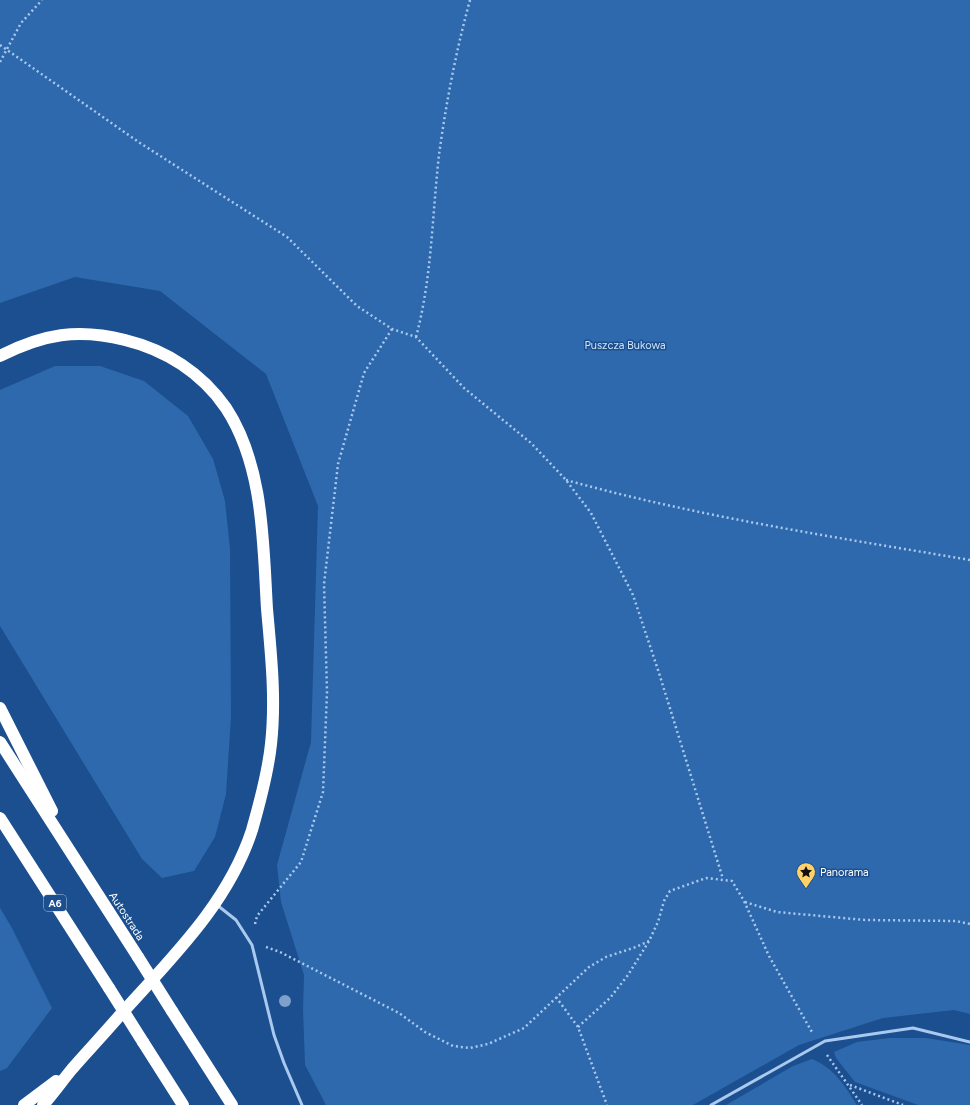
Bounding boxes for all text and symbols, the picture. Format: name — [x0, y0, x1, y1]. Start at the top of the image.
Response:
park label: Puszcza Bukowa — [584, 339, 666, 352]
place icon: Panorama — [795, 861, 817, 889]
place label: Panorama — [820, 866, 869, 879]
street label: Autostrada — [106, 890, 147, 943]
road number: A6 — [44, 895, 66, 911]

